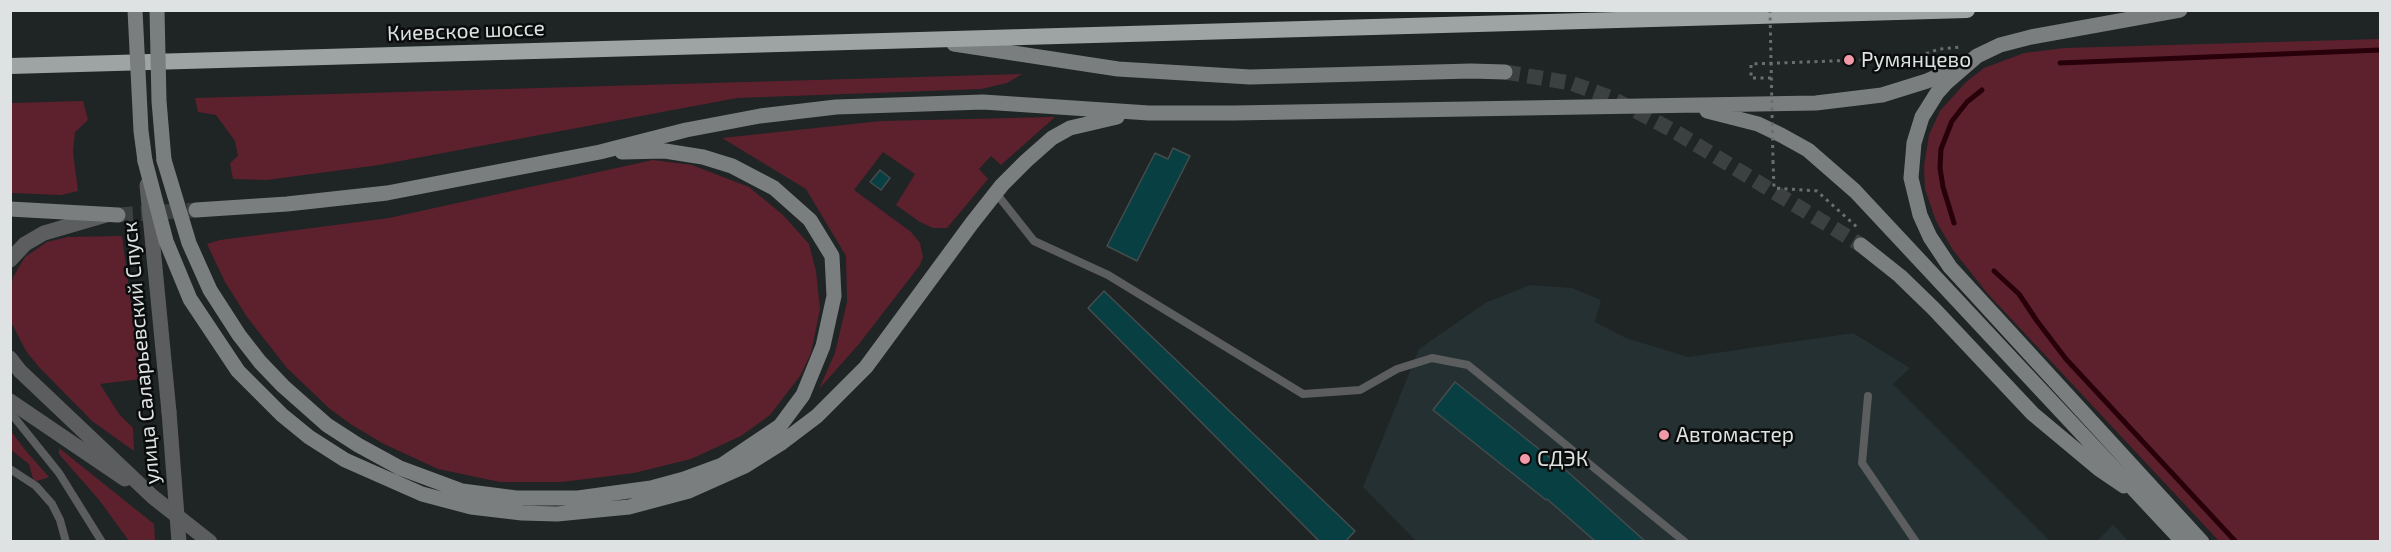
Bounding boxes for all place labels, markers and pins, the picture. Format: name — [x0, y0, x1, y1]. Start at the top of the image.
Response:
place label: Румянцево — [1861, 47, 1971, 73]
marker: Румянцево — [1842, 53, 1856, 67]
place label: Автомастер — [1676, 422, 1794, 448]
marker: Автомастер — [1657, 428, 1671, 442]
place label: СДЭК — [1537, 446, 1588, 472]
marker: СДЭК — [1518, 452, 1532, 466]

